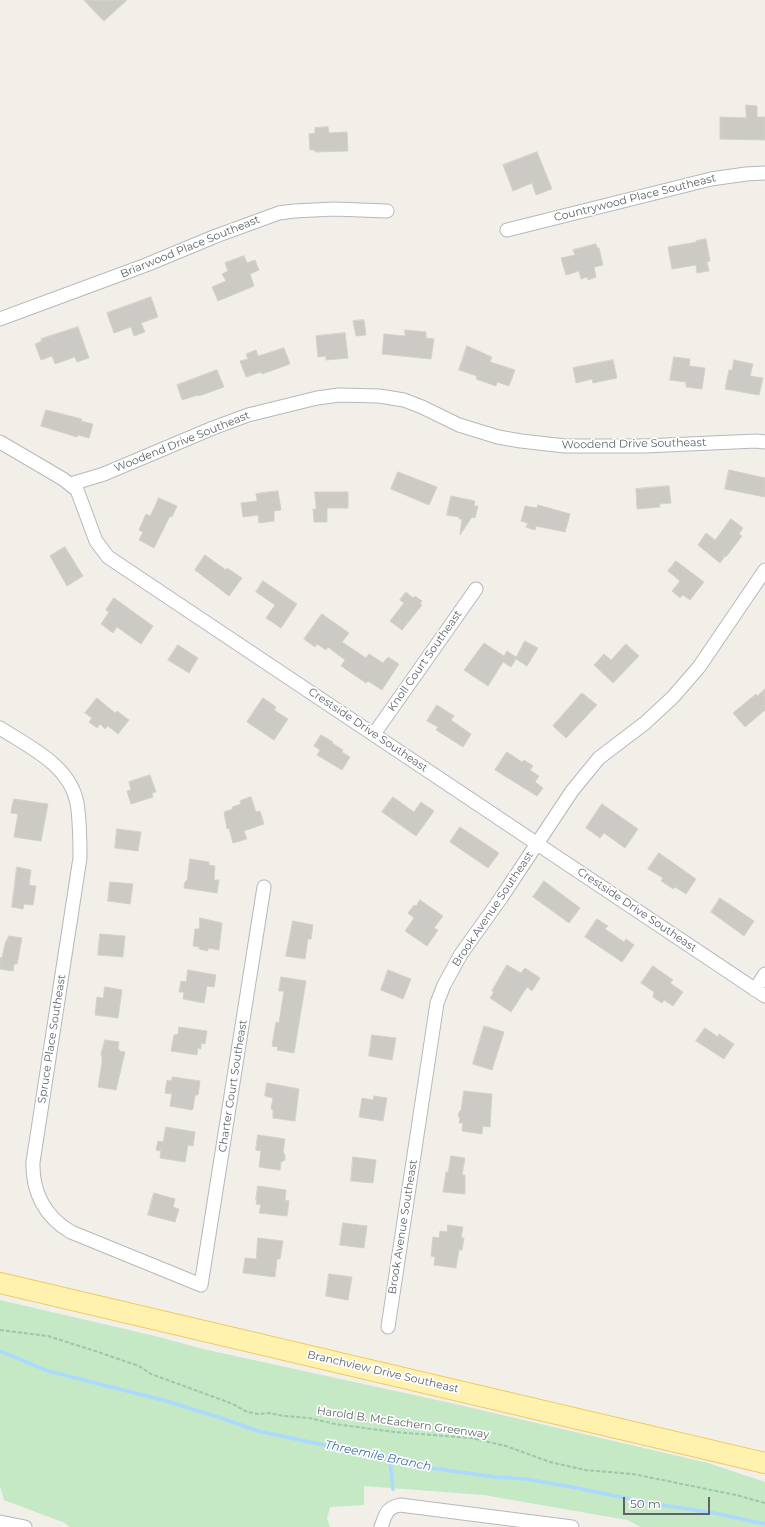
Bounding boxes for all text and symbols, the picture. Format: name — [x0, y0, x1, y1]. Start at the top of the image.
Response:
street label: Countrywood Place Southeast — [553, 171, 717, 225]
street label: Briarwood Place Southeast — [118, 213, 262, 281]
street label: Woodend Drive Southeast — [112, 409, 252, 475]
street label: Woodend Drive Southeast — [562, 436, 706, 452]
street label: Knoll Court Southeast — [385, 608, 465, 714]
street label: Crestside Drive Southeast — [306, 685, 430, 775]
street label: Brook Avenue Southeast — [450, 849, 536, 969]
street label: Crestside Drive Southeast — [575, 865, 699, 955]
street label: Spruce Place Southeast — [35, 974, 69, 1104]
street label: Charter Court Southeast — [216, 1019, 250, 1153]
street label: Brook Avenue Southeast — [386, 1159, 420, 1295]
street label: Branchview Drive Southeast — [306, 1348, 460, 1396]
street label: Harold B. McEachern Greenway — [316, 1404, 490, 1442]
water label: Threemile Branch — [323, 1438, 433, 1474]
scale bar — [625, 1489, 712, 1515]
text: 50 m — [630, 1496, 661, 1511]

